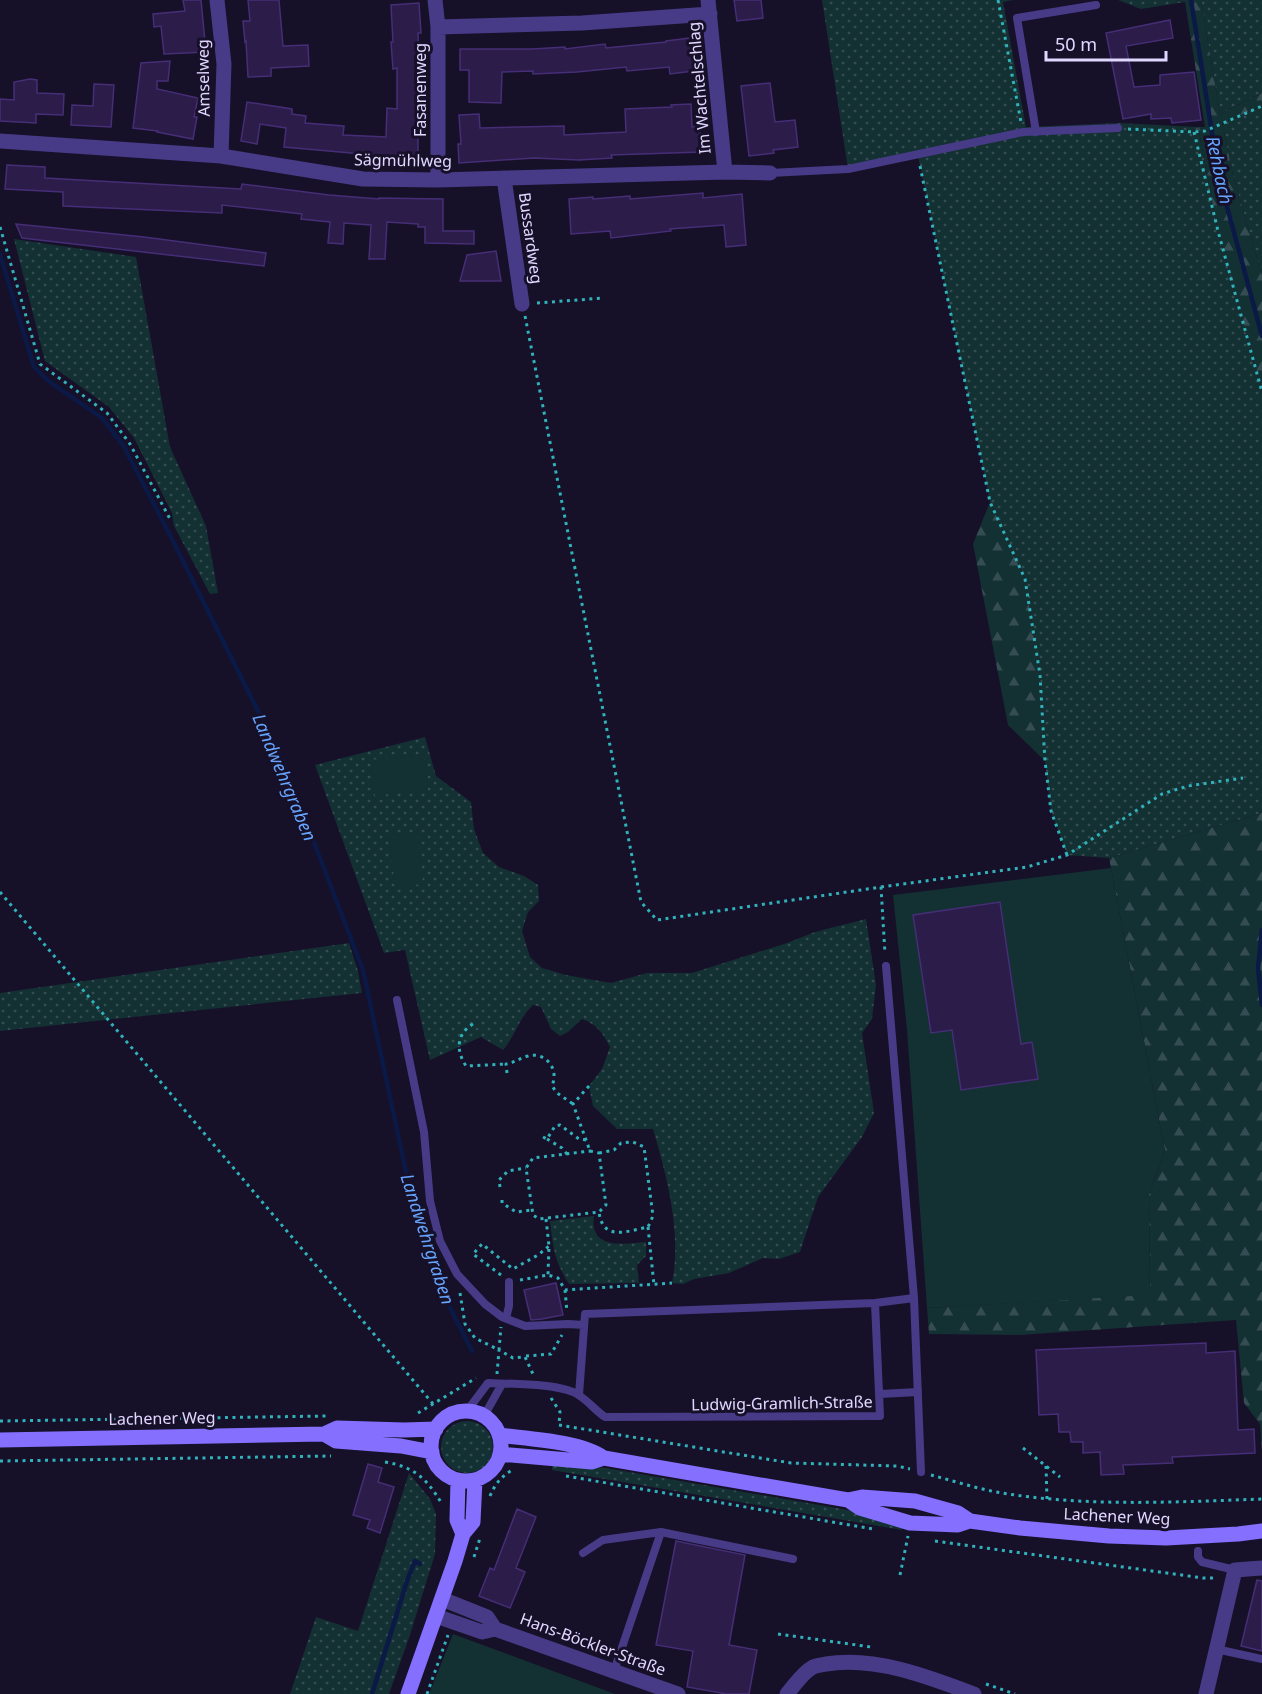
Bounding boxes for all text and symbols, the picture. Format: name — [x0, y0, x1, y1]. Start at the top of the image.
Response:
street label: Im Wachtelschlag — [682, 21, 716, 155]
scale bar — [1046, 24, 1166, 62]
text: 50 m — [1055, 32, 1097, 56]
street label: Amselweg — [191, 39, 215, 117]
street label: Fasanenweg — [409, 43, 431, 137]
water label: Rehbach — [1201, 134, 1239, 206]
street label: Sägmühlweg — [354, 148, 452, 172]
street label: Bussardweg — [514, 191, 548, 285]
water label: Landwehrgraben — [247, 710, 323, 844]
water label: Landwehrgraben — [396, 1170, 460, 1308]
street label: Ludwig-Gramlich-Straße — [691, 1390, 873, 1416]
street label: Lachener Weg — [108, 1406, 216, 1430]
street label: Lachener Weg — [1063, 1502, 1171, 1530]
street label: Hans-Böckler-Straße — [517, 1607, 669, 1681]

